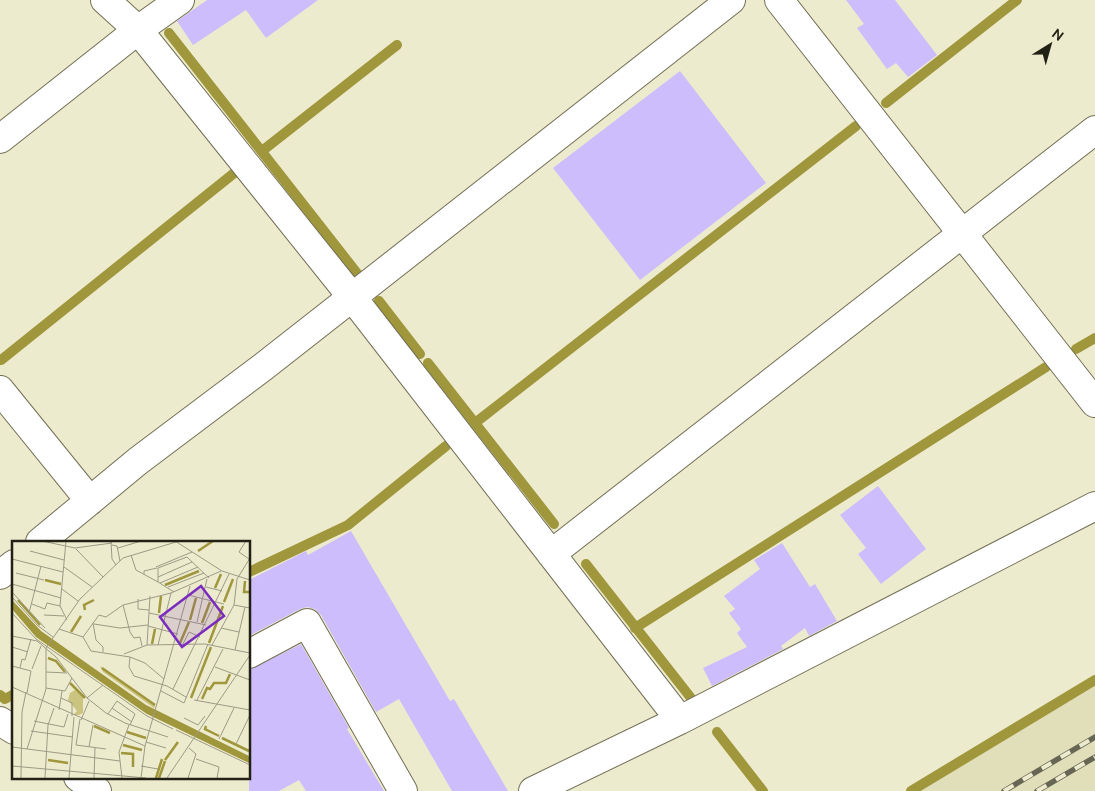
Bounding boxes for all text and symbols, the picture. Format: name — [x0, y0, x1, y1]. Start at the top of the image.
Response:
north arrow — [1025, 20, 1075, 70]
text: N — [1049, 25, 1067, 44]
inset map — [12, 541, 250, 778]

